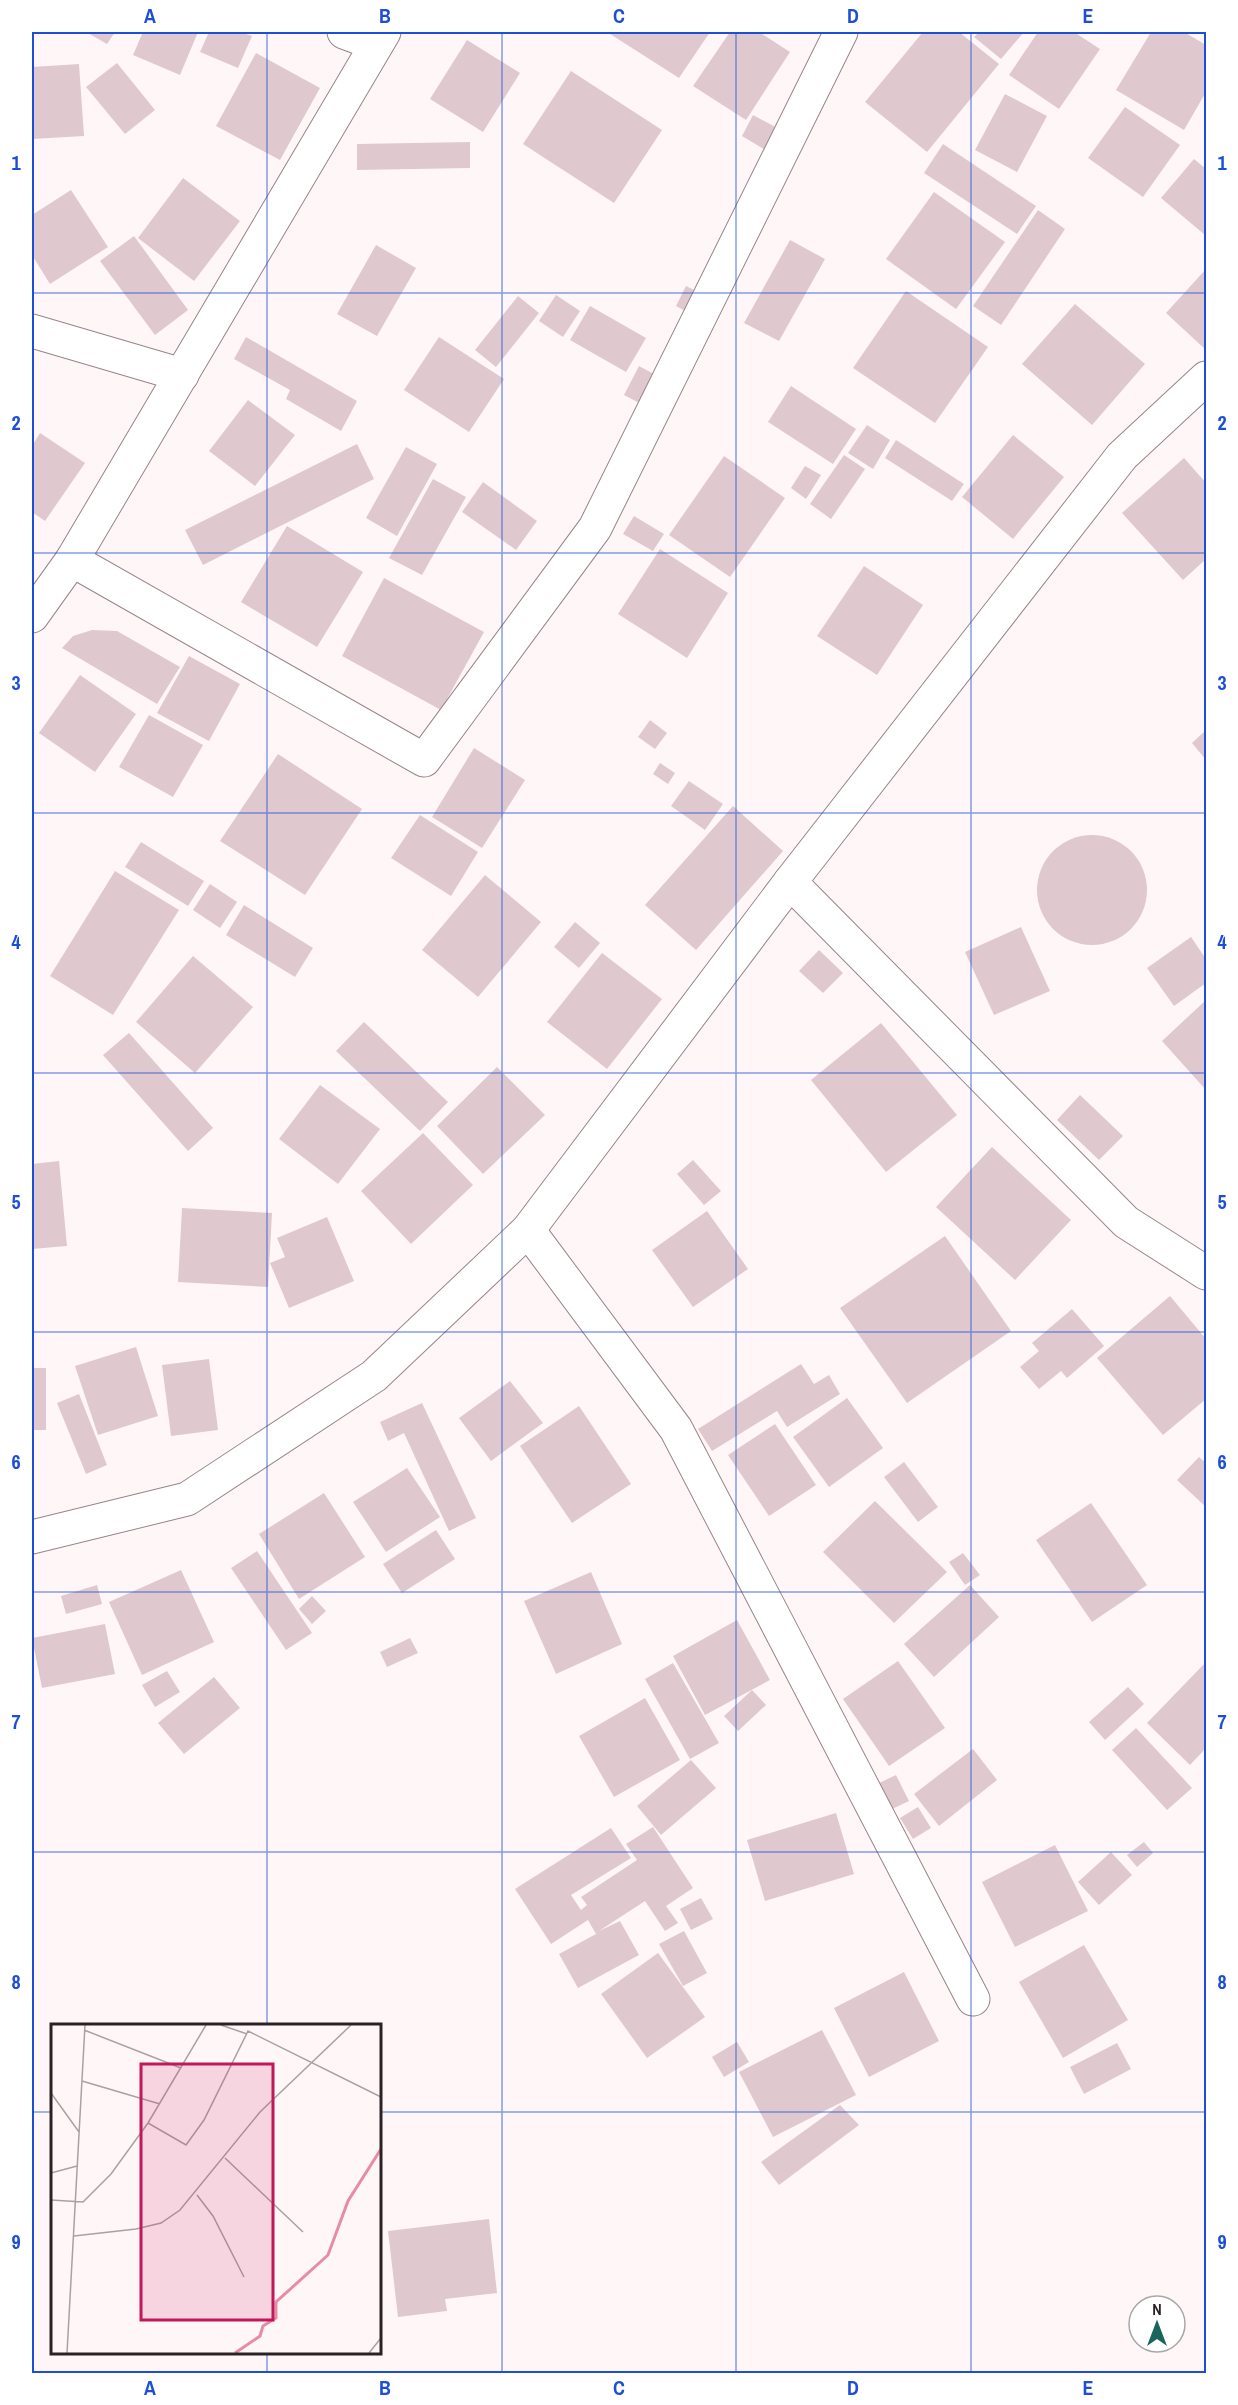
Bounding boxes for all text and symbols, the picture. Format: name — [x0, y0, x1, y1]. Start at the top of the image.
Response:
text: A — [144, 2, 156, 29]
text: B — [379, 2, 391, 29]
text: C — [613, 2, 625, 29]
text: D — [847, 2, 859, 29]
text: E — [1083, 2, 1094, 29]
text: 1 — [11, 149, 21, 176]
text: 1 — [1217, 149, 1227, 176]
text: 2 — [11, 409, 21, 436]
text: 2 — [1217, 409, 1227, 436]
text: 3 — [11, 669, 21, 696]
text: 3 — [1217, 669, 1227, 696]
text: 4 — [11, 928, 21, 955]
text: 4 — [1217, 928, 1227, 955]
text: 5 — [11, 1188, 21, 1215]
text: 5 — [1217, 1188, 1227, 1215]
text: 6 — [11, 1448, 21, 1475]
text: 6 — [1217, 1448, 1227, 1475]
text: 7 — [11, 1708, 21, 1735]
text: 7 — [1217, 1708, 1227, 1735]
text: 8 — [11, 1968, 21, 1995]
text: 8 — [1217, 1968, 1227, 1995]
inset map — [51, 2024, 381, 2354]
text: 9 — [11, 2228, 21, 2255]
text: 9 — [1217, 2228, 1227, 2255]
north arrow — [1127, 2294, 1187, 2354]
text: N — [1152, 2298, 1162, 2320]
text: A — [144, 2374, 156, 2401]
text: B — [379, 2374, 391, 2401]
text: C — [613, 2374, 625, 2401]
text: D — [847, 2374, 859, 2401]
text: E — [1083, 2374, 1094, 2401]

